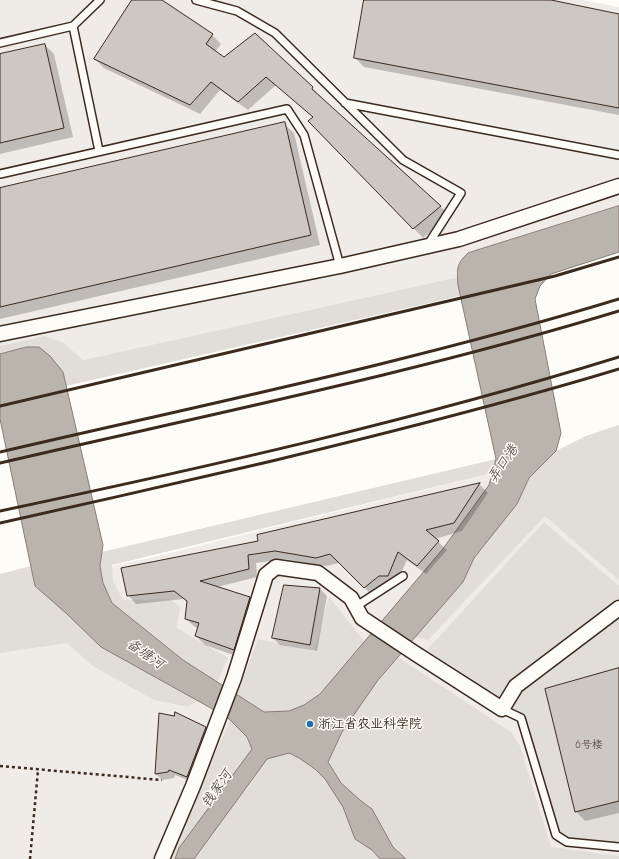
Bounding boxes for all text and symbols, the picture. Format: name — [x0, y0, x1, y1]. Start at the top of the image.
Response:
water label: 弄口港 — [484, 442, 522, 486]
water label: 备塘河 — [123, 635, 167, 673]
place label: 浙江省农业科学院 — [318, 716, 422, 732]
marker: 浙江省农业科学院 — [305, 719, 315, 729]
house number: 6号楼 — [575, 738, 603, 752]
water label: 钱家河 — [198, 767, 236, 811]

